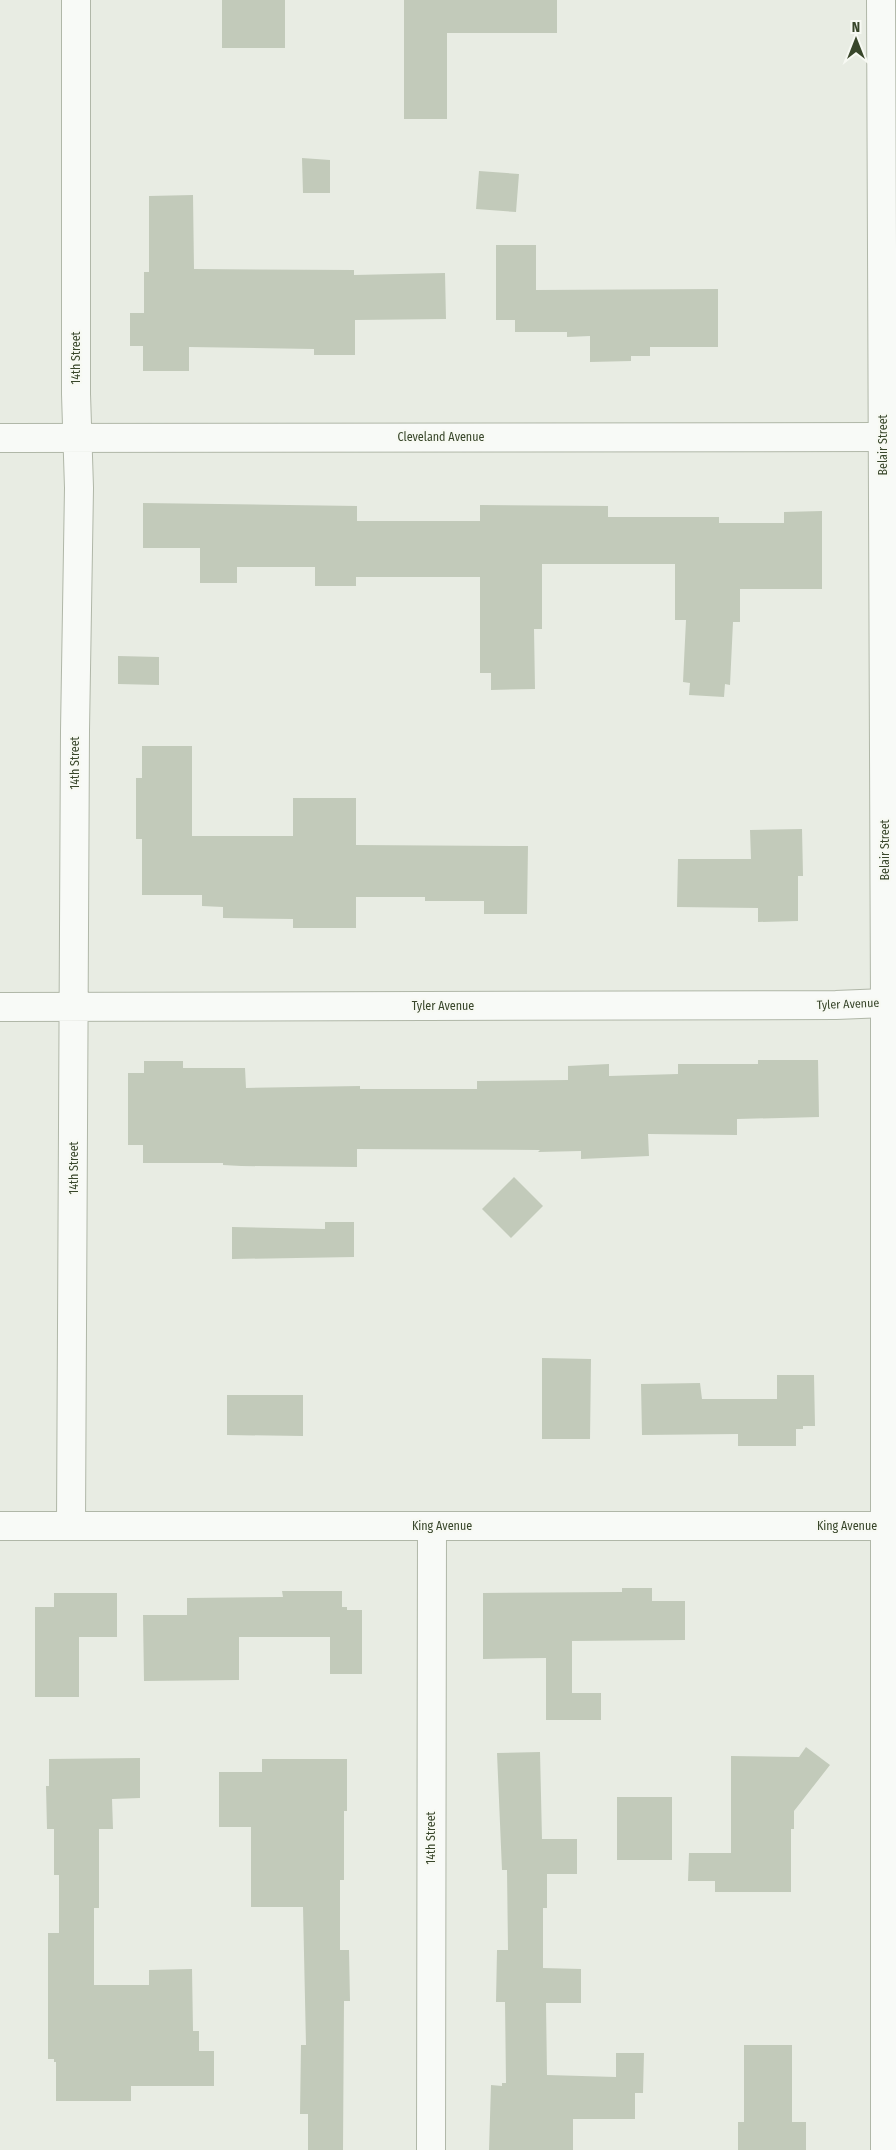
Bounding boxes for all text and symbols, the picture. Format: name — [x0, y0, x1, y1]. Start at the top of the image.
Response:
north arrow — [831, 15, 881, 65]
text: N — [852, 19, 860, 36]
street label: 14th Street — [69, 331, 83, 385]
street label: Belair Street — [876, 414, 890, 476]
street label: Cleveland Avenue — [398, 430, 484, 444]
street label: 14th Street — [68, 736, 82, 790]
street label: Belair Street — [878, 819, 892, 881]
street label: Tyler Avenue — [817, 996, 880, 1012]
street label: Tyler Avenue — [412, 999, 474, 1013]
street label: 14th Street — [67, 1141, 81, 1195]
street label: King Avenue — [412, 1519, 472, 1533]
street label: King Avenue — [817, 1519, 877, 1533]
street label: 14th Street — [424, 1811, 438, 1865]

